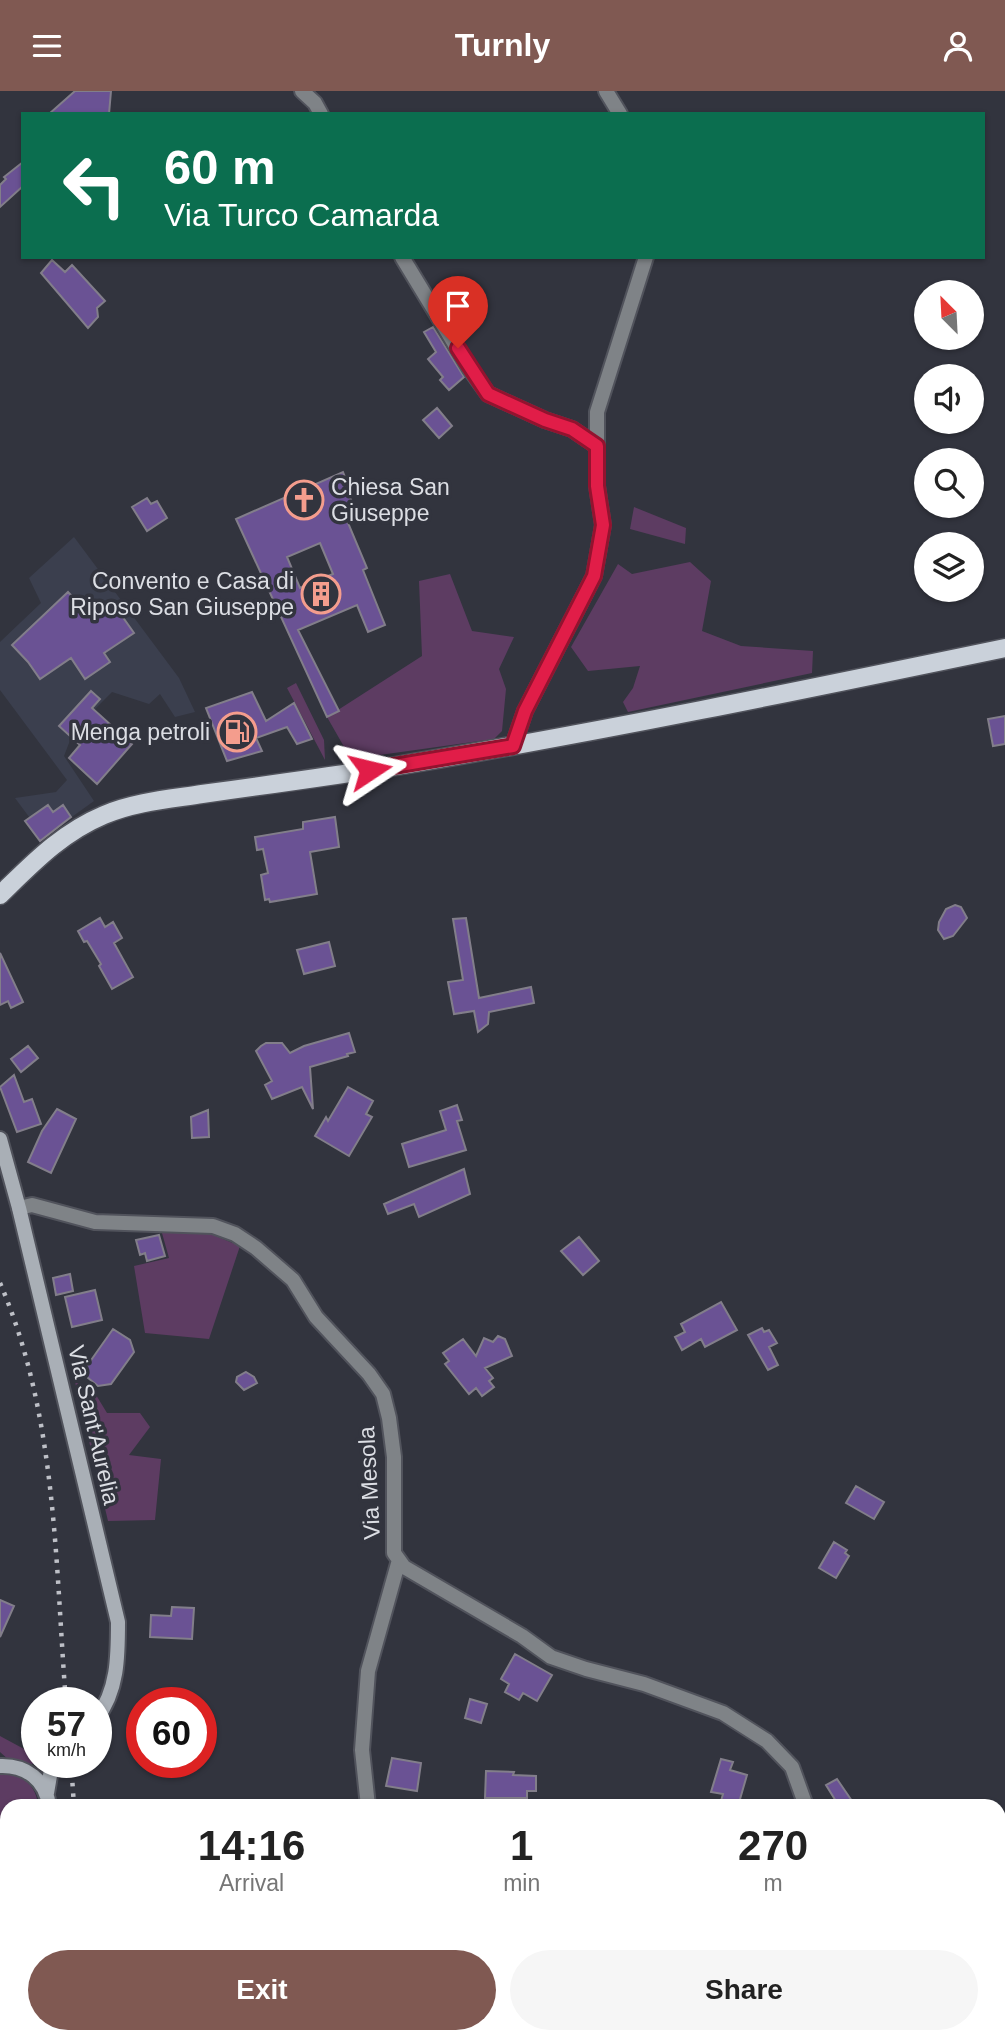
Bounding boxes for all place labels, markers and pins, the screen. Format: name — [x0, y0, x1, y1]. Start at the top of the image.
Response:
pin — [428, 276, 488, 348]
place label: Chiesa San Giuseppe — [331, 474, 450, 526]
church icon: Chiesa San Giuseppe — [283, 479, 325, 521]
place label: Convento e Casa di Riposo San Giuseppe — [70, 568, 294, 620]
building icon: Convento e Casa di Riposo San Giuseppe — [300, 573, 342, 615]
fuel station icon: Menga petroli — [216, 711, 258, 753]
place label: Menga petroli — [71, 719, 210, 745]

